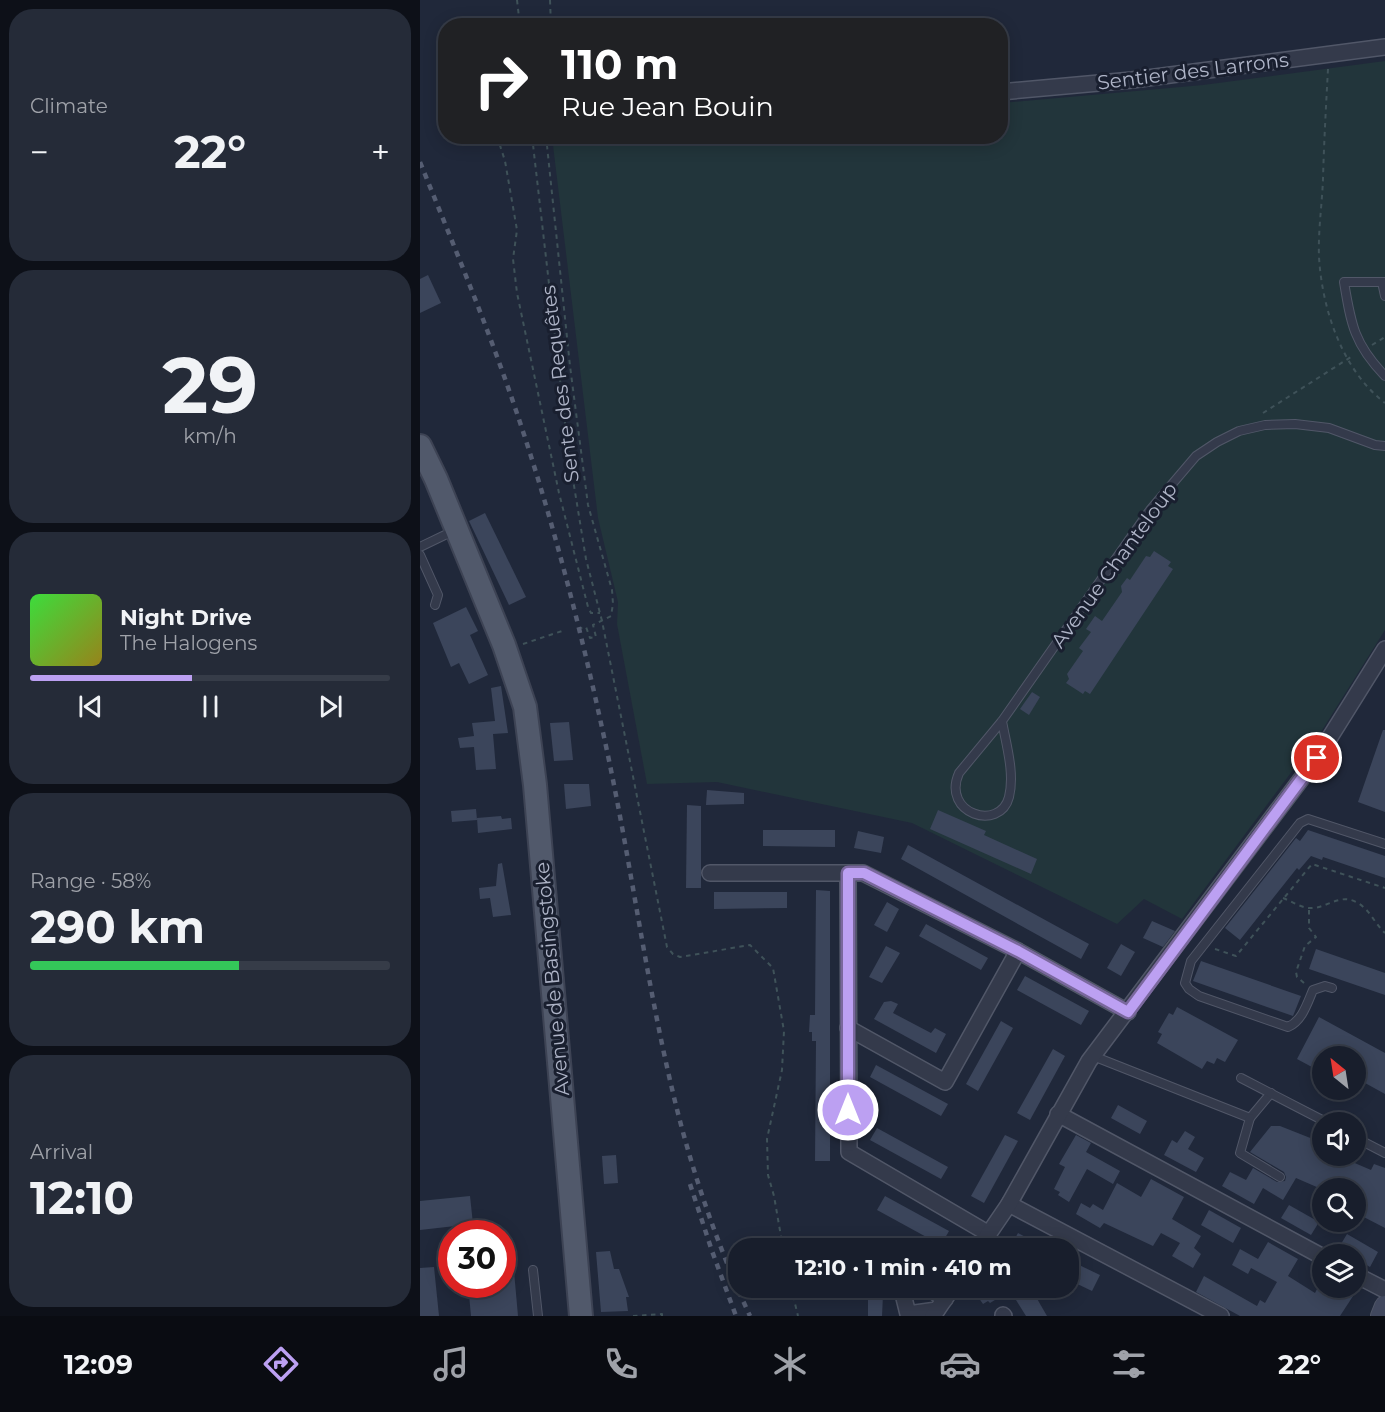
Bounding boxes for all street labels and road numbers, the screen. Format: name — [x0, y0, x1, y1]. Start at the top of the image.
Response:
street label: Sentier des Larrons — [1096, 47, 1290, 95]
street label: Sente des Requêtes — [536, 284, 584, 484]
street label: Avenue Chanteloup — [1046, 478, 1182, 652]
street label: Avenue de Basingstoke — [530, 861, 574, 1097]

